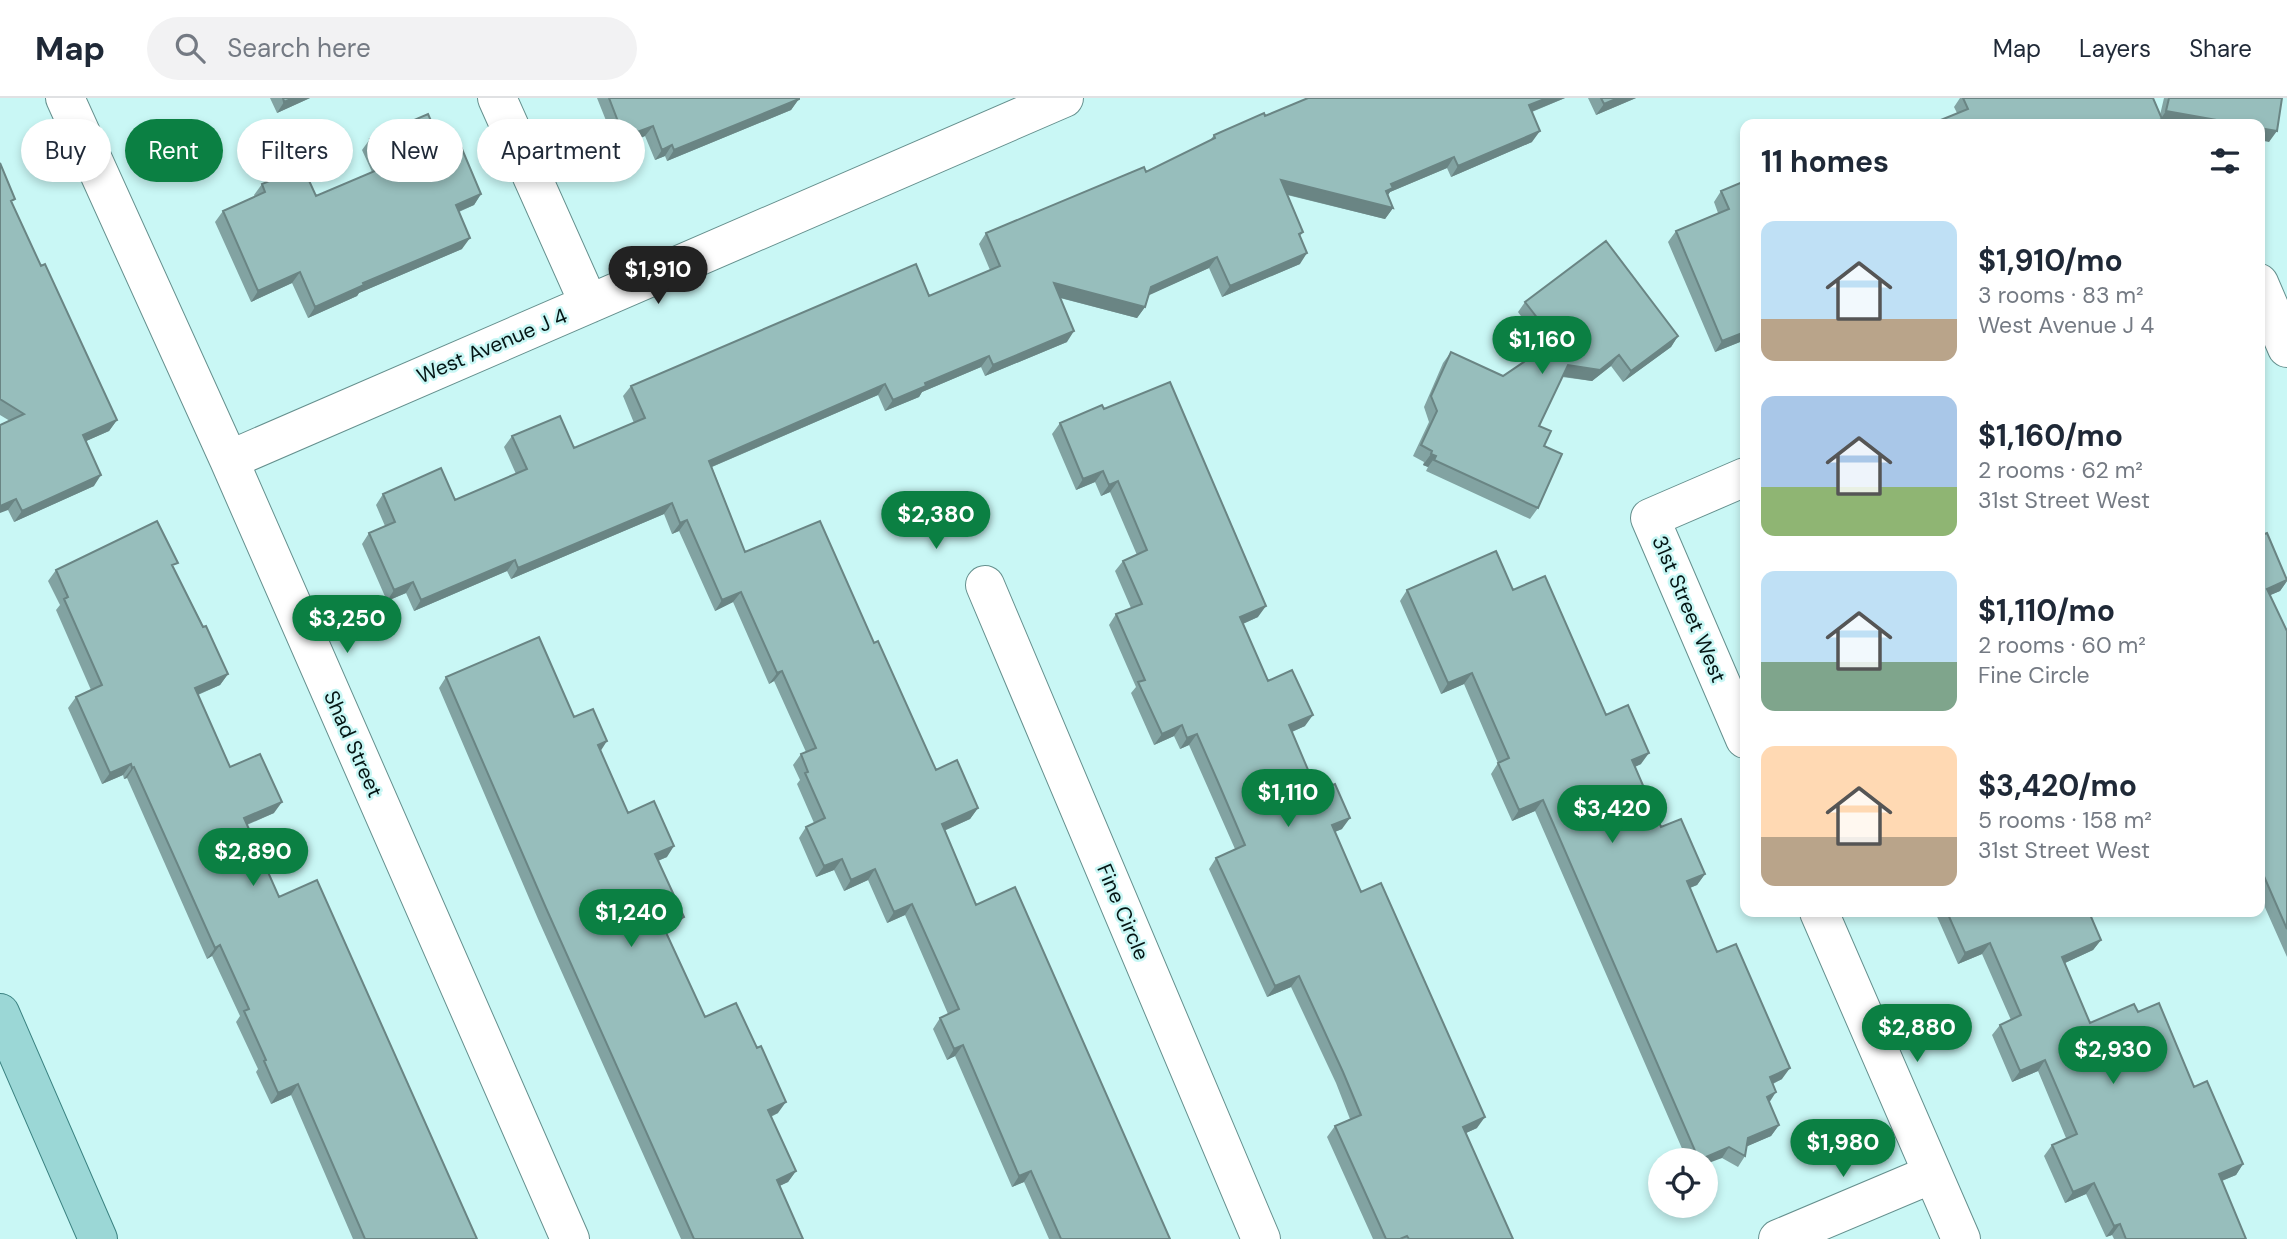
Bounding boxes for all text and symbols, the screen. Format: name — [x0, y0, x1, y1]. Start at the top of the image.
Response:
search box — [147, 17, 637, 80]
text: Map — [35, 27, 105, 70]
icon: search — [171, 29, 209, 67]
text: Search here — [227, 31, 371, 65]
text: Map — [1993, 33, 2041, 64]
text: Layers — [2079, 33, 2151, 64]
text: Share — [2189, 33, 2252, 64]
chip: Buy — [21, 119, 111, 182]
chip: Rent — [125, 119, 223, 182]
chip: Filters — [237, 119, 353, 182]
chip: New — [367, 119, 463, 182]
chip: Apartment — [477, 119, 645, 182]
text: 11 homes — [1761, 142, 1889, 181]
icon: filters — [2206, 142, 2244, 180]
text: $1,910/mo — [1978, 241, 2123, 280]
pin: $1,910 — [601, 246, 715, 306]
icon: home — [1817, 249, 1901, 333]
text: $1,910 — [625, 254, 691, 284]
text: 3 rooms · 83 m² — [1978, 280, 2144, 310]
street label: West Avenue J 4 — [412, 302, 572, 390]
text: West Avenue J 4 — [1978, 310, 2154, 340]
pin: $1,160 — [1485, 316, 1599, 376]
text: $1,160 — [1508, 324, 1576, 354]
text: $1,160/mo — [1978, 416, 2123, 455]
icon: home — [1817, 424, 1901, 508]
text: 2 rooms · 62 m² — [1978, 455, 2143, 485]
text: 31st Street West — [1978, 485, 2150, 515]
pin: $2,380 — [879, 491, 993, 551]
text: $2,380 — [897, 499, 975, 529]
street label: 31st Street West — [1645, 531, 1733, 687]
text: $1,110/mo — [1978, 591, 2115, 630]
pin: $3,250 — [290, 596, 404, 655]
icon: home — [1817, 599, 1901, 683]
text: $3,250 — [308, 603, 386, 633]
text: 2 rooms · 60 m² — [1978, 630, 2146, 660]
text: Fine Circle — [1978, 660, 2090, 690]
street label: Shad Street — [317, 686, 389, 802]
text: $3,420/mo — [1978, 766, 2137, 805]
pin: $1,110 — [1231, 770, 1345, 829]
icon: home — [1817, 774, 1901, 858]
text: $1,110 — [1258, 777, 1318, 807]
pin: $3,420 — [1555, 786, 1669, 845]
text: $3,420 — [1573, 793, 1651, 823]
text: 5 rooms · 158 m² — [1978, 805, 2152, 835]
pin: $2,890 — [196, 828, 310, 888]
text: 31st Street West — [1978, 835, 2150, 865]
text: $2,890 — [214, 836, 292, 866]
street label: Fine Circle — [1090, 860, 1156, 964]
pin: $1,240 — [574, 890, 688, 949]
text: $1,240 — [595, 897, 667, 927]
pin: $2,880 — [1860, 1004, 1974, 1064]
text: $2,880 — [1878, 1012, 1956, 1042]
pin: $2,930 — [2056, 1026, 2170, 1086]
text: $2,930 — [2074, 1034, 2152, 1064]
pin: $1,980 — [1786, 1119, 1900, 1179]
text: $1,980 — [1806, 1127, 1880, 1157]
map controls — [1648, 1148, 1718, 1218]
button: locate — [1648, 1148, 1718, 1218]

